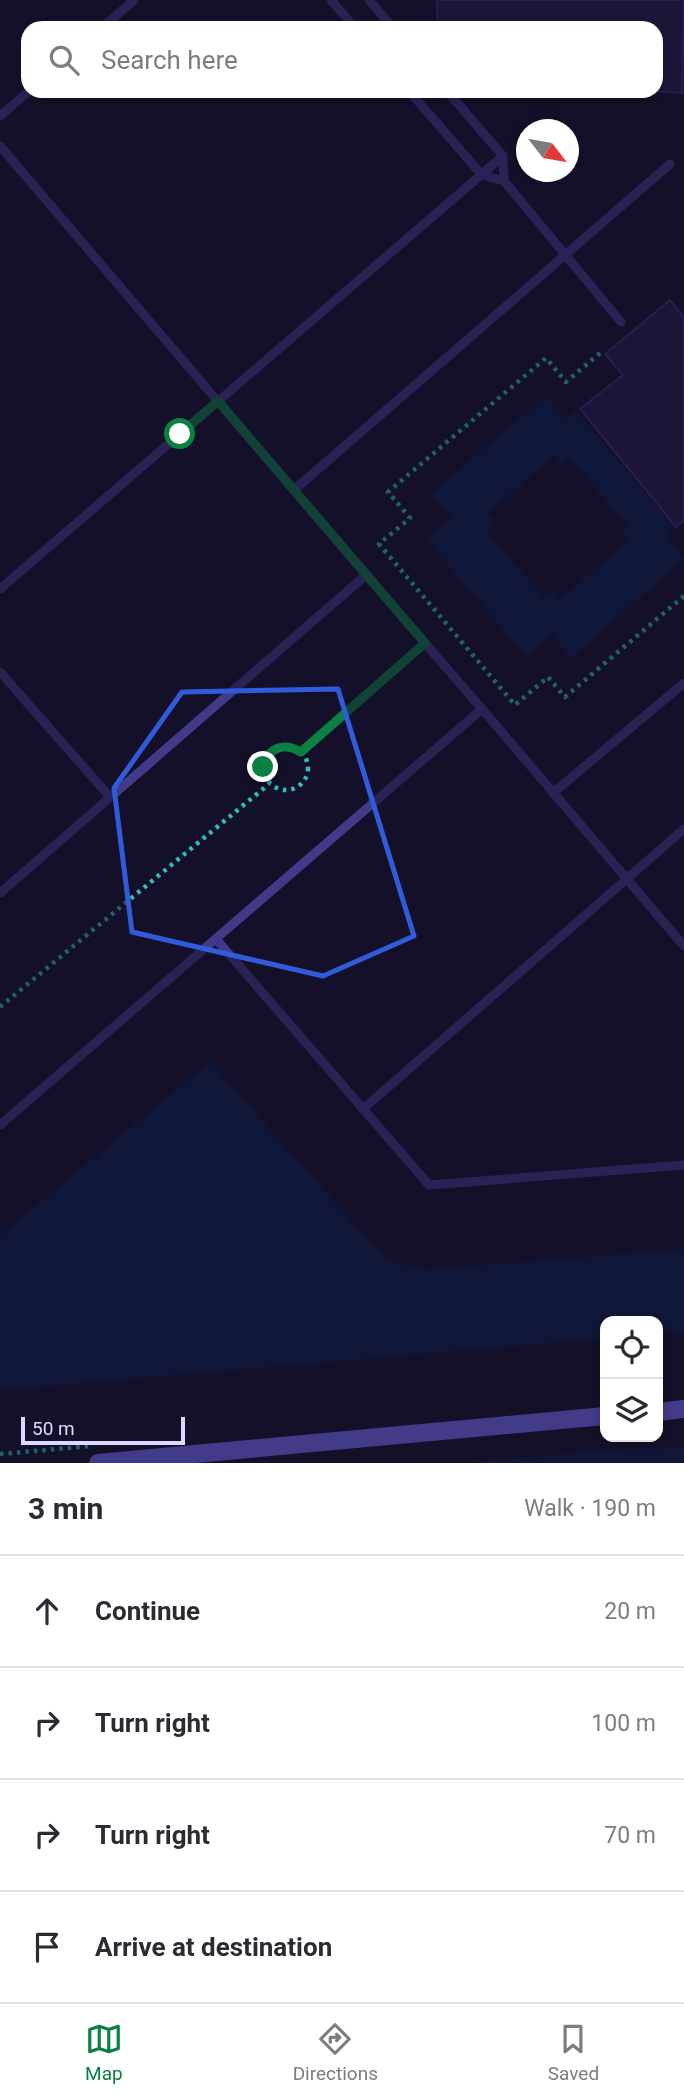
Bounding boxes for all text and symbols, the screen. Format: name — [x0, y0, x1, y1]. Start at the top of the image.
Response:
search box — [21, 21, 663, 98]
icon: search — [45, 41, 83, 79]
text: Search here — [101, 45, 238, 75]
north arrow — [516, 119, 579, 182]
route start — [164, 418, 195, 449]
route end — [247, 751, 278, 782]
map controls — [600, 1316, 663, 1442]
button: locate — [600, 1316, 663, 1379]
button: layers — [600, 1379, 663, 1442]
scale bar — [21, 1414, 186, 1446]
text: 50 m — [32, 1417, 75, 1440]
text: 3 min — [28, 1491, 103, 1526]
text: Walk · 190 m — [524, 1495, 656, 1522]
icon: ahead — [28, 1592, 66, 1630]
text: Continue — [95, 1596, 200, 1626]
text: 20 m — [604, 1598, 656, 1625]
icon: right — [28, 1704, 66, 1742]
text: Turn right — [95, 1708, 210, 1738]
text: 100 m — [591, 1710, 656, 1737]
icon: right — [28, 1816, 66, 1854]
text: Turn right — [95, 1820, 210, 1850]
text: 70 m — [604, 1822, 656, 1849]
icon: arrive — [28, 1928, 66, 1966]
text: Arrive at destination — [95, 1932, 332, 1962]
tab: Map — [85, 2020, 123, 2085]
tab: Directions — [293, 2020, 378, 2085]
tab: Saved — [548, 2020, 599, 2085]

